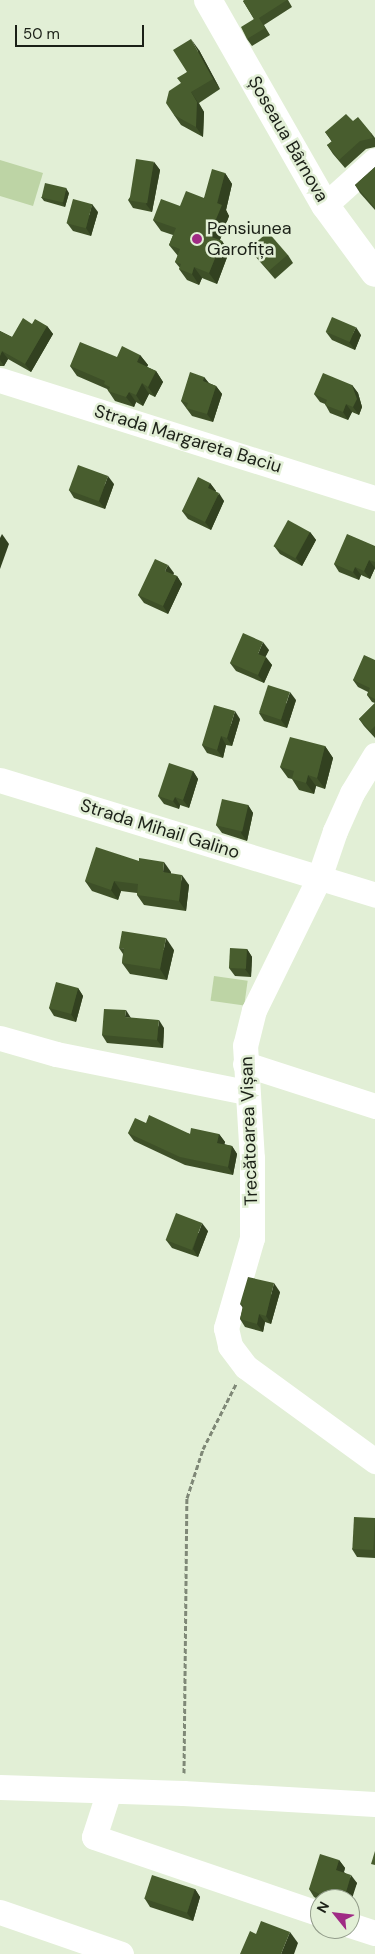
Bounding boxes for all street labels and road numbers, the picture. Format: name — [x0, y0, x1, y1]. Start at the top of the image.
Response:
street label: Șoseaua Bârnova — [243, 72, 333, 206]
street label: Strada Margareta Baciu — [92, 400, 284, 478]
street label: Strada Mihail Galino — [78, 795, 242, 863]
street label: Trecătoarea Vișan — [236, 1056, 262, 1206]

